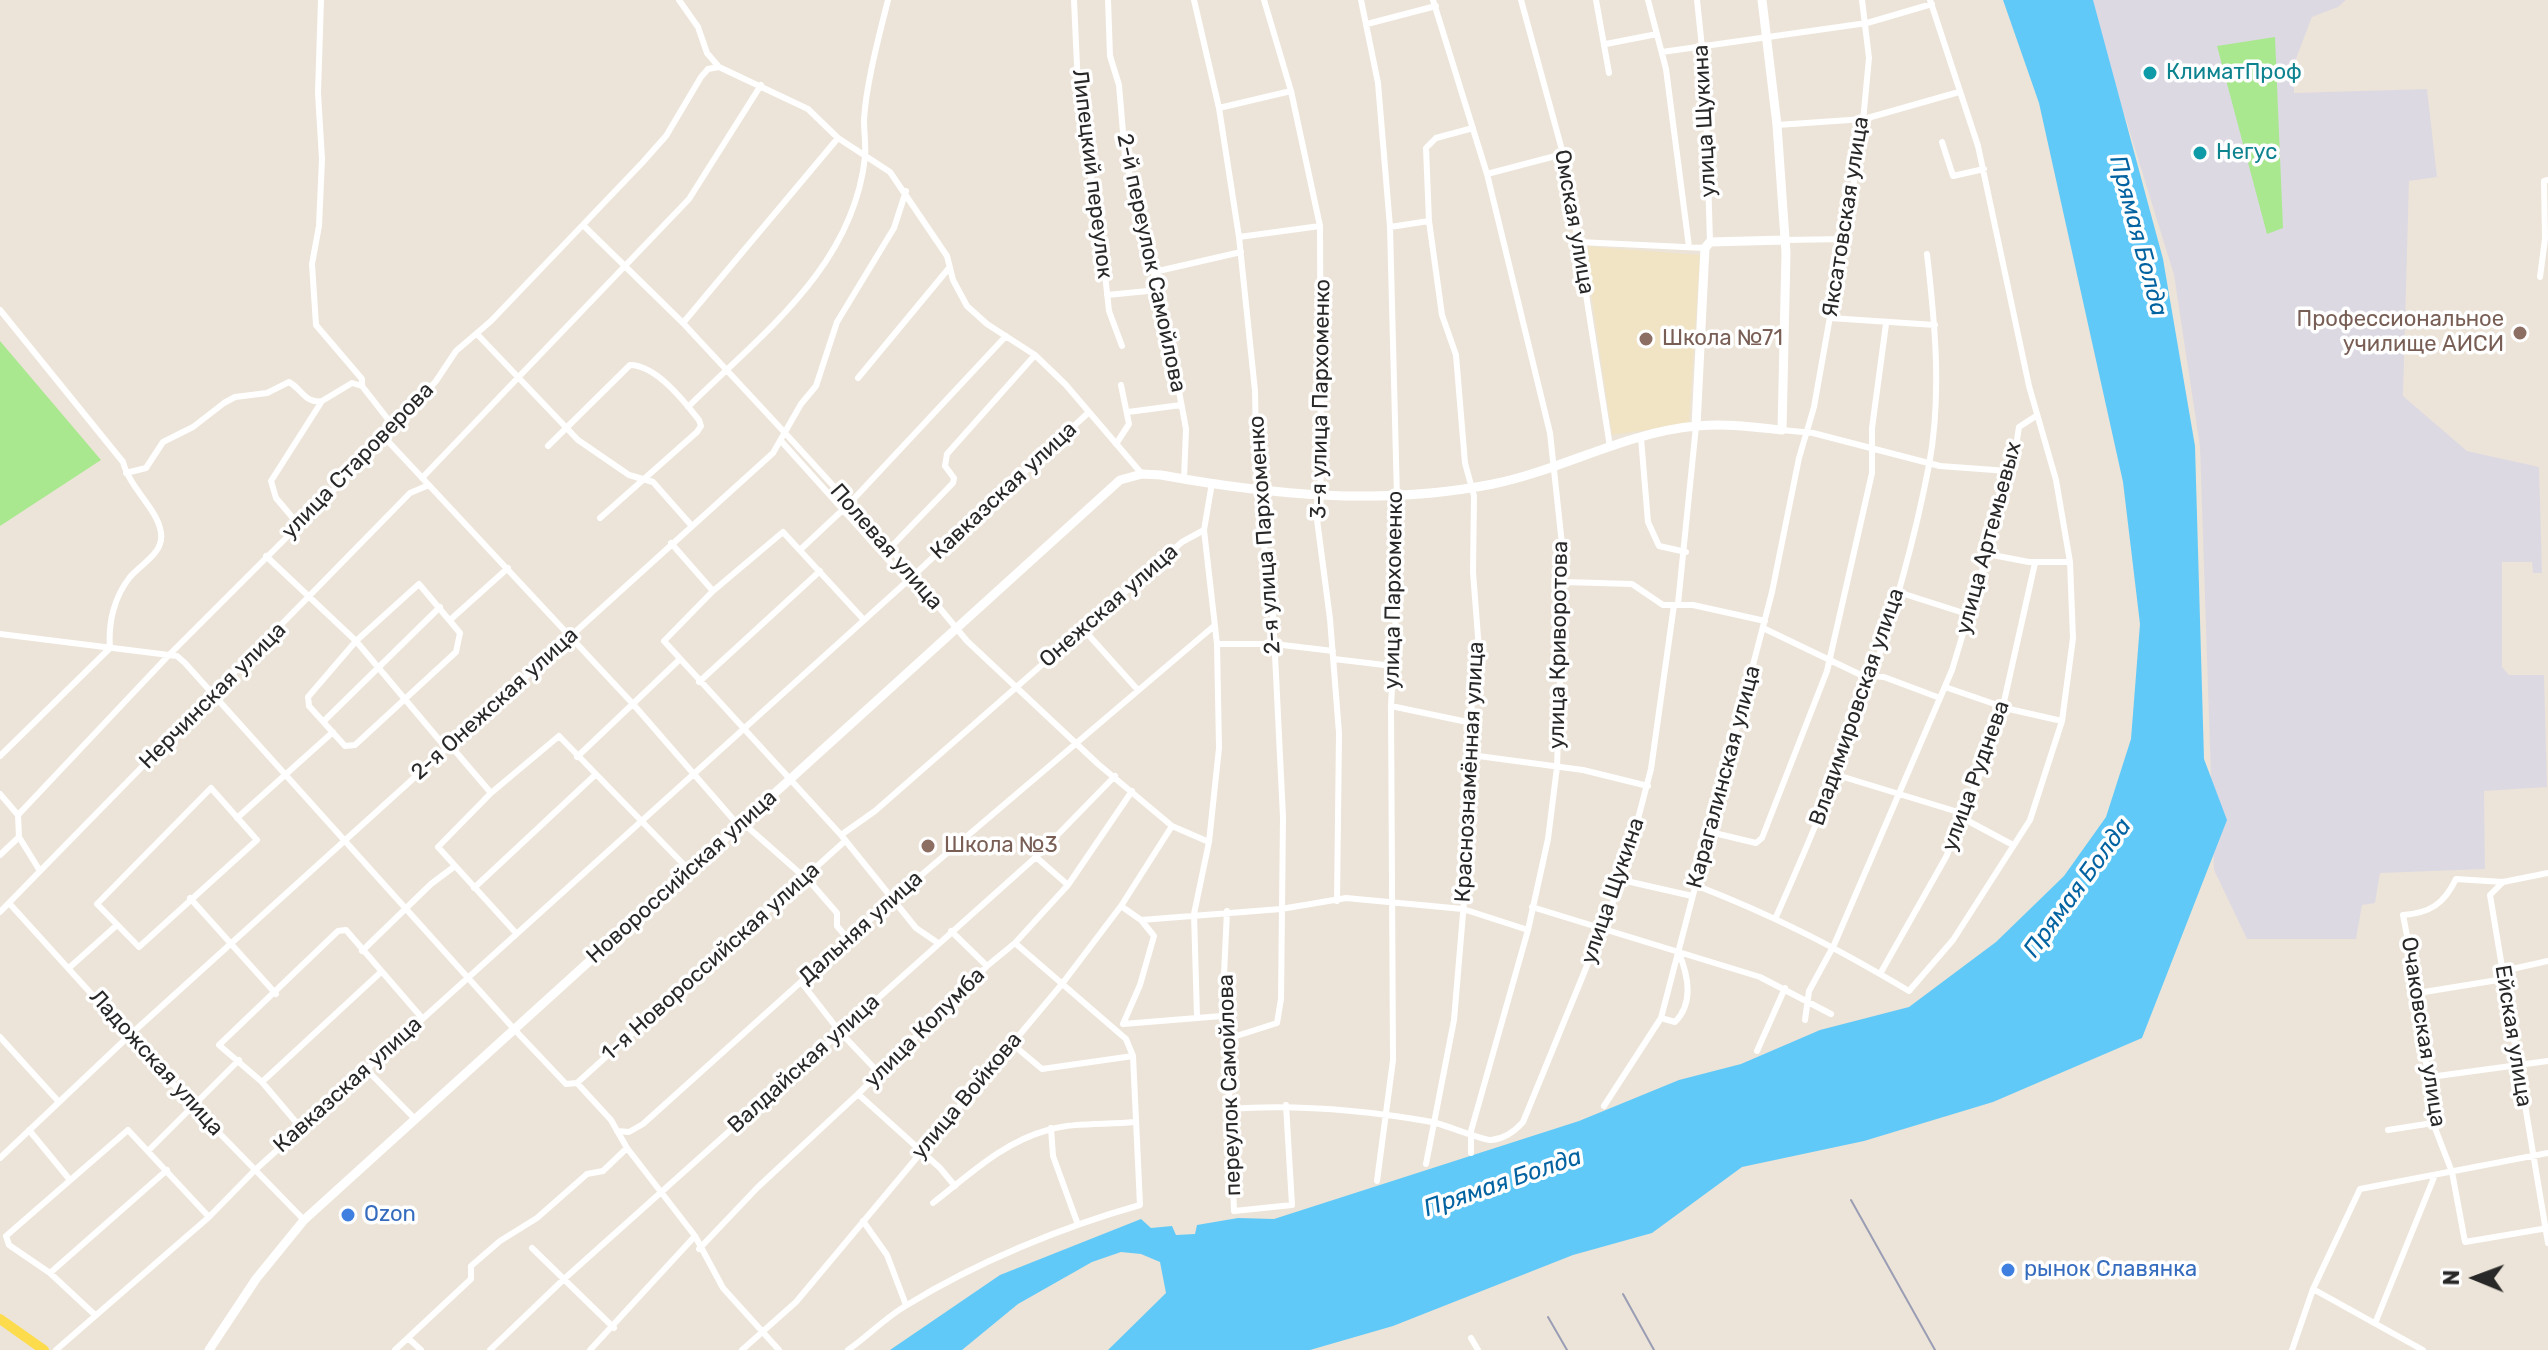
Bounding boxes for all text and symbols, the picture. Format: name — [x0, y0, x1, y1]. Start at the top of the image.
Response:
street label: улица Щукина — [1688, 44, 1722, 198]
place label: КлиматПроф — [2166, 60, 2302, 86]
marker: КлиматПроф — [2141, 64, 2159, 82]
street label: Липецкий переулок — [1066, 68, 1118, 280]
street label: Яксатовская улица — [1817, 115, 1875, 319]
street label: 2-й переулок Самойлова — [1111, 131, 1191, 395]
place label: Негус — [2216, 140, 2277, 166]
marker: Негус — [2191, 144, 2209, 162]
street label: Омская улица — [1548, 148, 1600, 296]
water label: Прямая Болда — [2103, 153, 2173, 319]
street label: 3-я улица Пархоменко — [1306, 279, 1336, 519]
place label: Профессиональное училище АИСИ — [2296, 307, 2504, 358]
marker: Профессиональное училище АИСИ — [2511, 324, 2529, 342]
place label: Школа №71 — [1662, 326, 1783, 352]
marker: Школа №71 — [1637, 330, 1655, 348]
street label: улица Староверова — [276, 377, 440, 545]
street label: 2-я улица Пархоменко — [1243, 415, 1287, 655]
street label: Кавказская улица — [925, 416, 1083, 566]
street label: улица Артемьевых — [1951, 439, 2027, 637]
street label: Полевая улица — [824, 479, 948, 615]
street label: улица Пархоменко — [1379, 490, 1409, 690]
street label: Онежская улица — [1034, 539, 1184, 673]
street label: улица Криворотова — [1544, 541, 1574, 749]
street label: Владимировская улица — [1804, 585, 1910, 829]
street label: Нерчинская улица — [134, 617, 292, 775]
street label: 2-я Онежская улица — [406, 622, 584, 786]
street label: Краснознамённая улица — [1450, 641, 1490, 903]
street label: Карагалинская улица — [1682, 663, 1766, 891]
street label: улица Руднева — [1937, 697, 2015, 855]
street label: Новороссийская улица — [581, 785, 783, 969]
water label: Прямая Болда — [2018, 813, 2138, 963]
street label: улица Щукина — [1576, 815, 1650, 967]
place label: Школа №3 — [944, 833, 1058, 859]
marker: Школа №3 — [919, 837, 937, 855]
street label: 1-я Новороссийская улица — [597, 857, 825, 1067]
street label: Дальняя улица — [794, 865, 928, 991]
street label: Очаковская улица — [2395, 935, 2451, 1129]
street label: улица Колумба — [859, 962, 991, 1094]
street label: Ейская улица — [2489, 963, 2537, 1109]
street label: переулок Самойлова — [1213, 974, 1247, 1196]
street label: Ладожская улица — [83, 984, 229, 1142]
street label: Валдайская улица — [723, 989, 885, 1139]
street label: Кавказская улица — [268, 1011, 428, 1159]
street label: улица Войкова — [906, 1027, 1028, 1165]
water label: Прямая Болда — [1420, 1143, 1586, 1223]
place label: Ozon — [364, 1202, 416, 1228]
marker: Ozon — [339, 1206, 357, 1224]
north arrow — [2436, 1238, 2516, 1318]
place label: рынок Славянка — [2024, 1257, 2197, 1283]
marker: рынок Славянка — [1999, 1261, 2017, 1279]
text: N — [2438, 1269, 2465, 1286]

